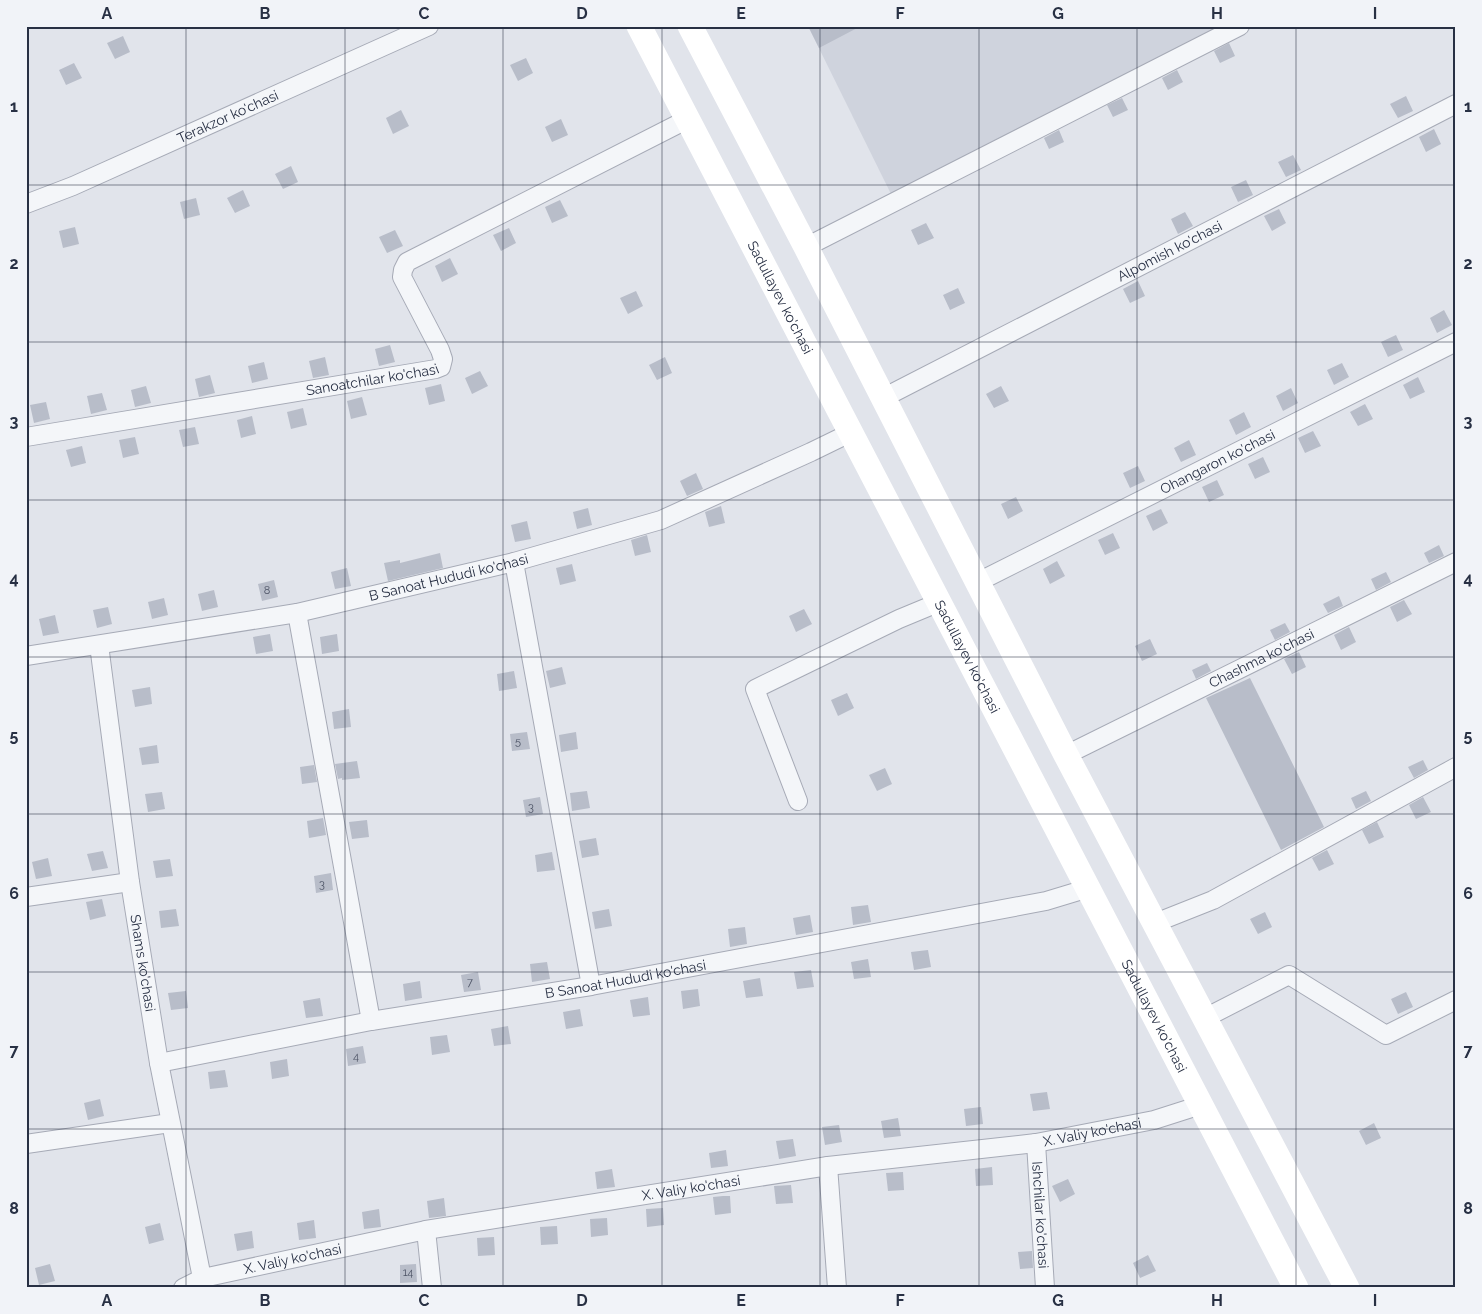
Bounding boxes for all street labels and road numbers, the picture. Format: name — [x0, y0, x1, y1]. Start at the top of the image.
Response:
street label: Terakzor ko'chasi — [175, 87, 281, 146]
street label: Alpomish ko'chasi — [1114, 218, 1225, 284]
street label: Sadullayev ko'chasi — [744, 238, 816, 357]
street label: Sanoatchilar ko'chasi — [305, 361, 441, 398]
street label: Ohangaron ko'chasi — [1157, 426, 1278, 497]
street label: B Sanoat Hududi ko'chasi — [367, 550, 530, 604]
street label: Sadullayev ko'chasi — [931, 598, 1003, 716]
street label: Chashma ko'chasi — [1206, 626, 1317, 691]
street label: Shams ko'chasi — [127, 913, 159, 1013]
street label: B Sanoat Hududi ko'chasi — [544, 957, 707, 1001]
street label: Sadullayev ko'chasi — [1118, 957, 1190, 1075]
street label: X. Valiy ko'chasi — [1042, 1115, 1143, 1149]
street label: Ishchilar ko'chasi — [1029, 1161, 1052, 1269]
street label: X. Valiy ko'chasi — [641, 1172, 742, 1204]
street label: X. Valiy ko'chasi — [242, 1240, 343, 1277]

